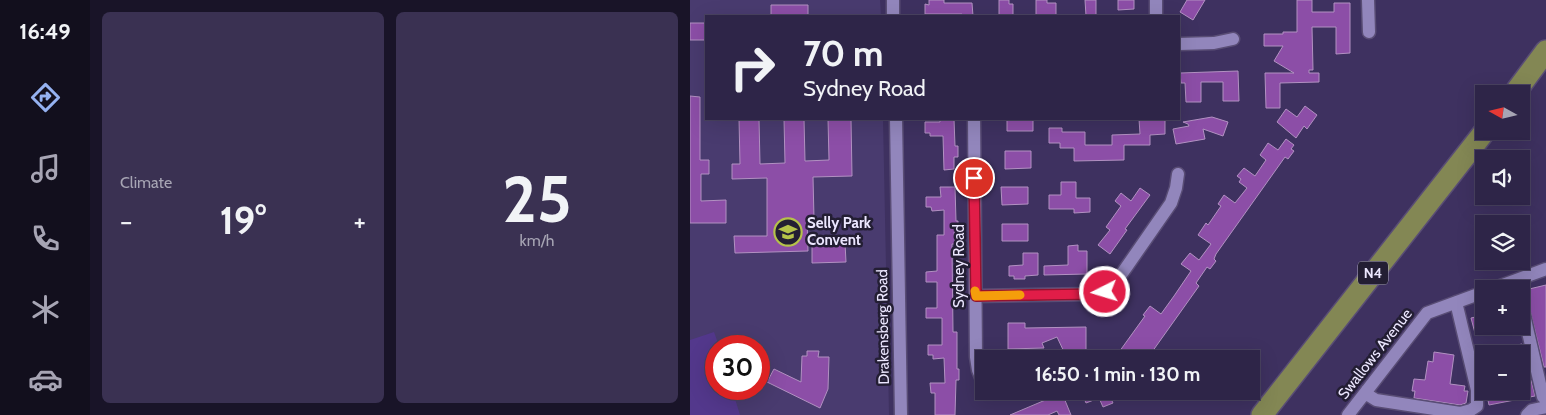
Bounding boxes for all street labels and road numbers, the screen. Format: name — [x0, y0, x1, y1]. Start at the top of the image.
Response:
street label: Sydney Road — [950, 224, 968, 308]
road number: N4 — [1358, 262, 1388, 284]
street label: Drakensberg Road — [873, 269, 893, 385]
street label: Swallows Avenue — [1334, 305, 1416, 403]

